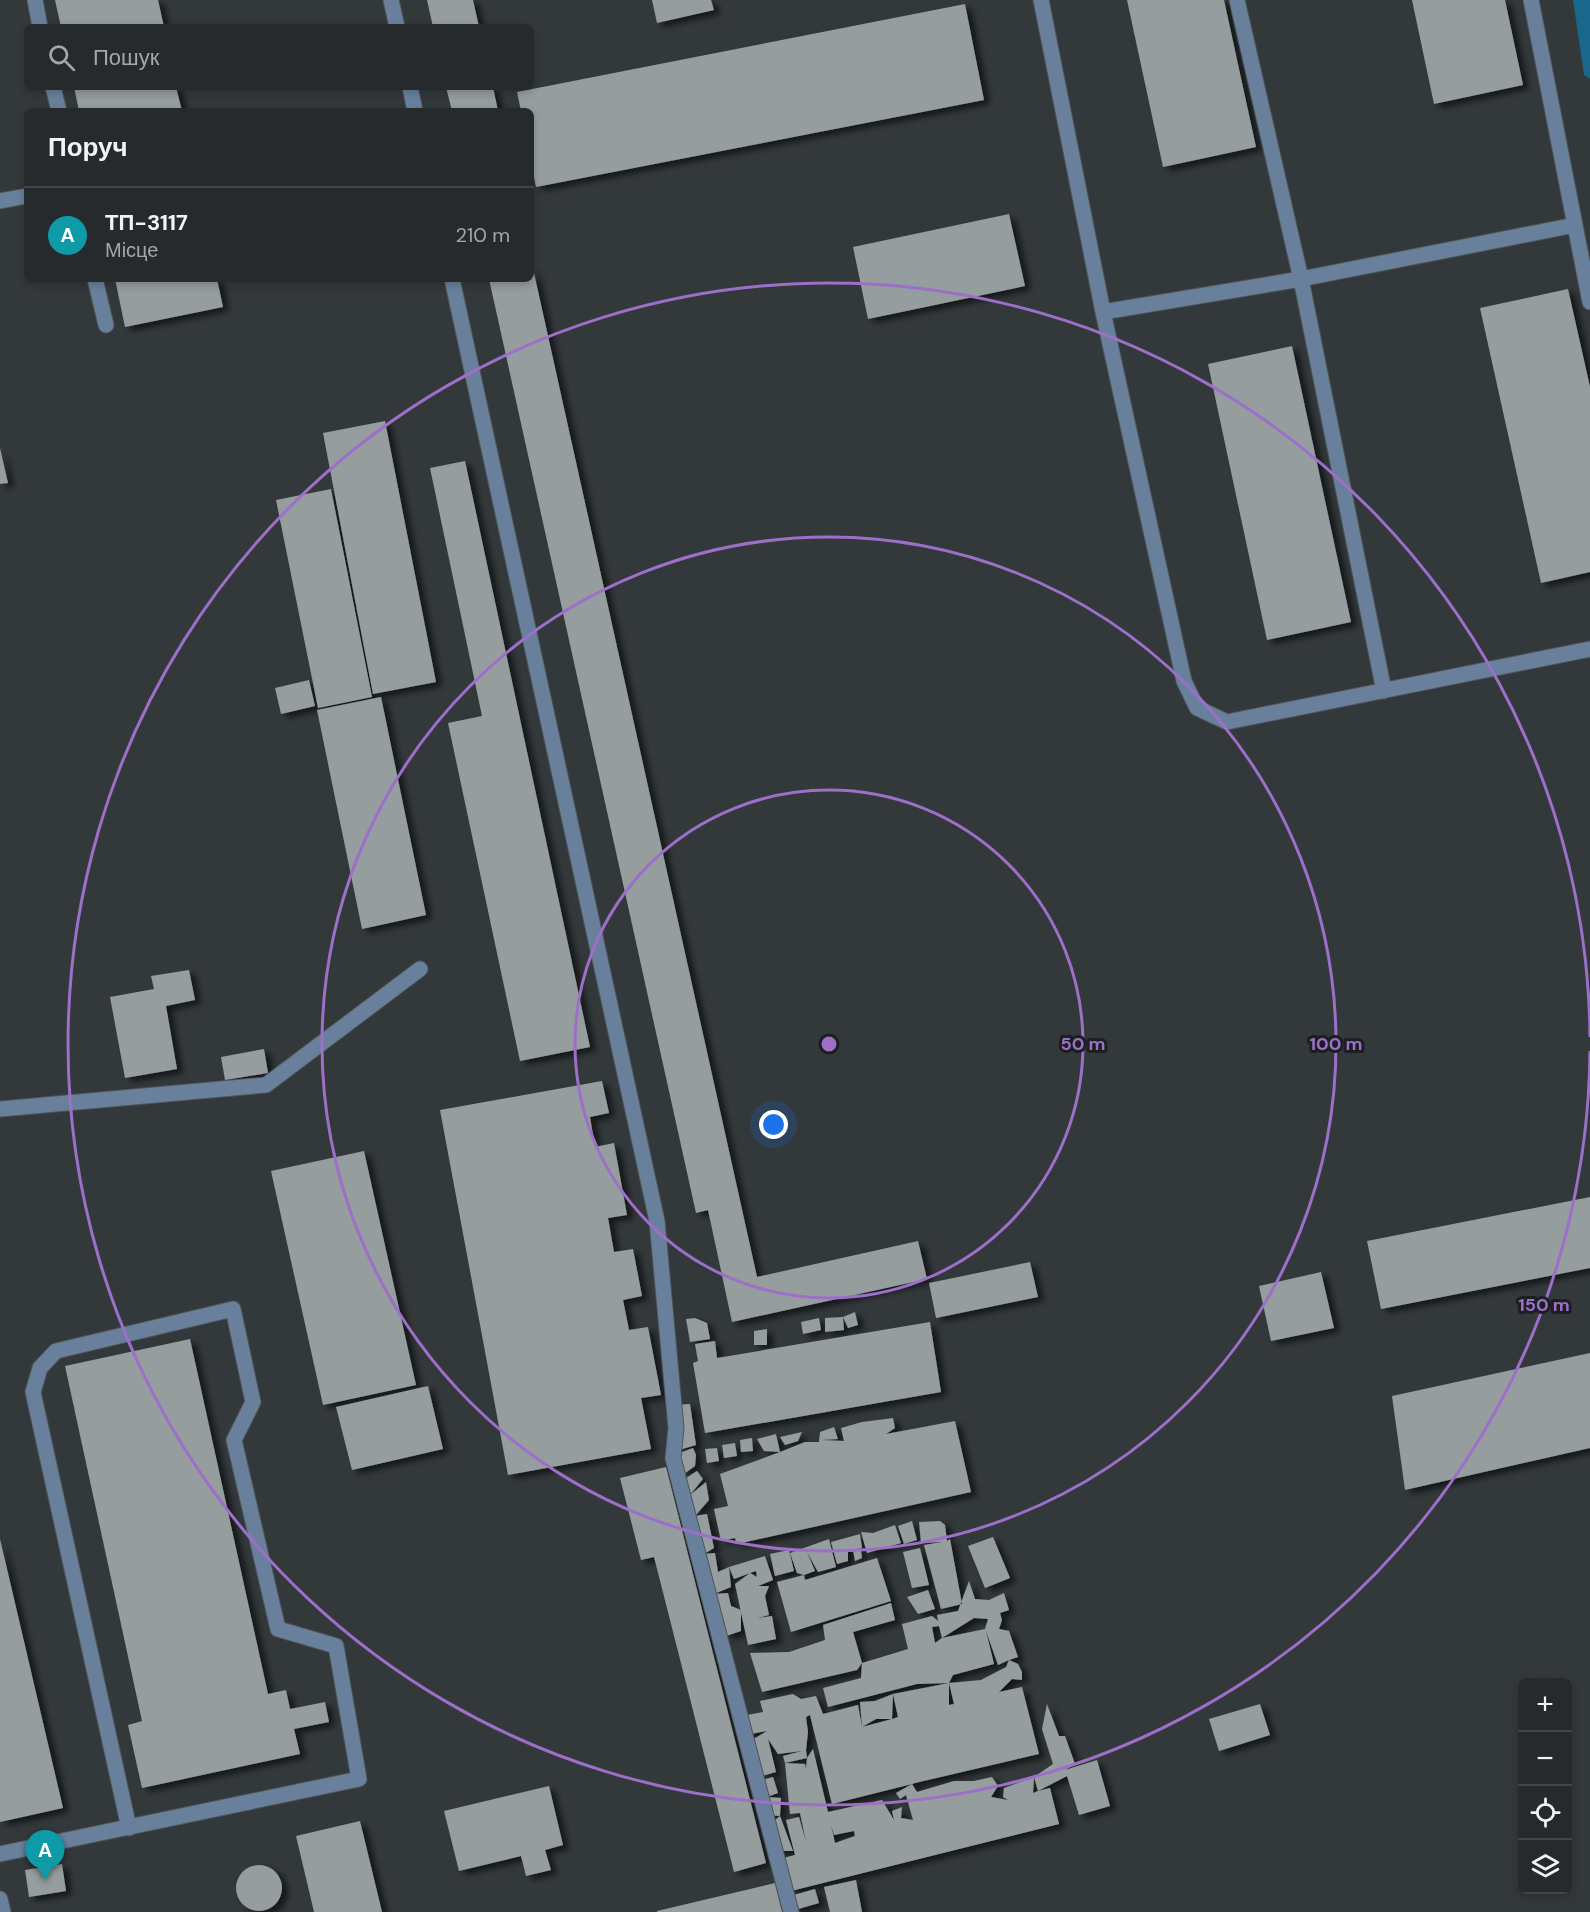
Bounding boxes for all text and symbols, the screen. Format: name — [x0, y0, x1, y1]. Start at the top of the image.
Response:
search box — [24, 24, 534, 90]
icon: search — [45, 41, 78, 74]
text: Пошук — [93, 43, 159, 72]
text: Поруч — [48, 130, 128, 164]
text: ТП-3117 — [105, 208, 188, 237]
text: A — [60, 222, 75, 248]
text: 210 m — [455, 222, 510, 248]
text: Місце — [105, 237, 158, 263]
text: 50 m — [1060, 1032, 1106, 1056]
text: 100 m — [1309, 1032, 1363, 1056]
centre of rings — [819, 1034, 839, 1054]
your location — [759, 1110, 788, 1139]
text: 150 m — [1518, 1293, 1570, 1317]
map controls — [1518, 1678, 1572, 1894]
button: + — [1518, 1678, 1572, 1732]
button: − — [1518, 1732, 1572, 1786]
button: locate — [1518, 1786, 1572, 1840]
pin: A — [26, 1830, 64, 1880]
button: layers — [1518, 1840, 1572, 1894]

